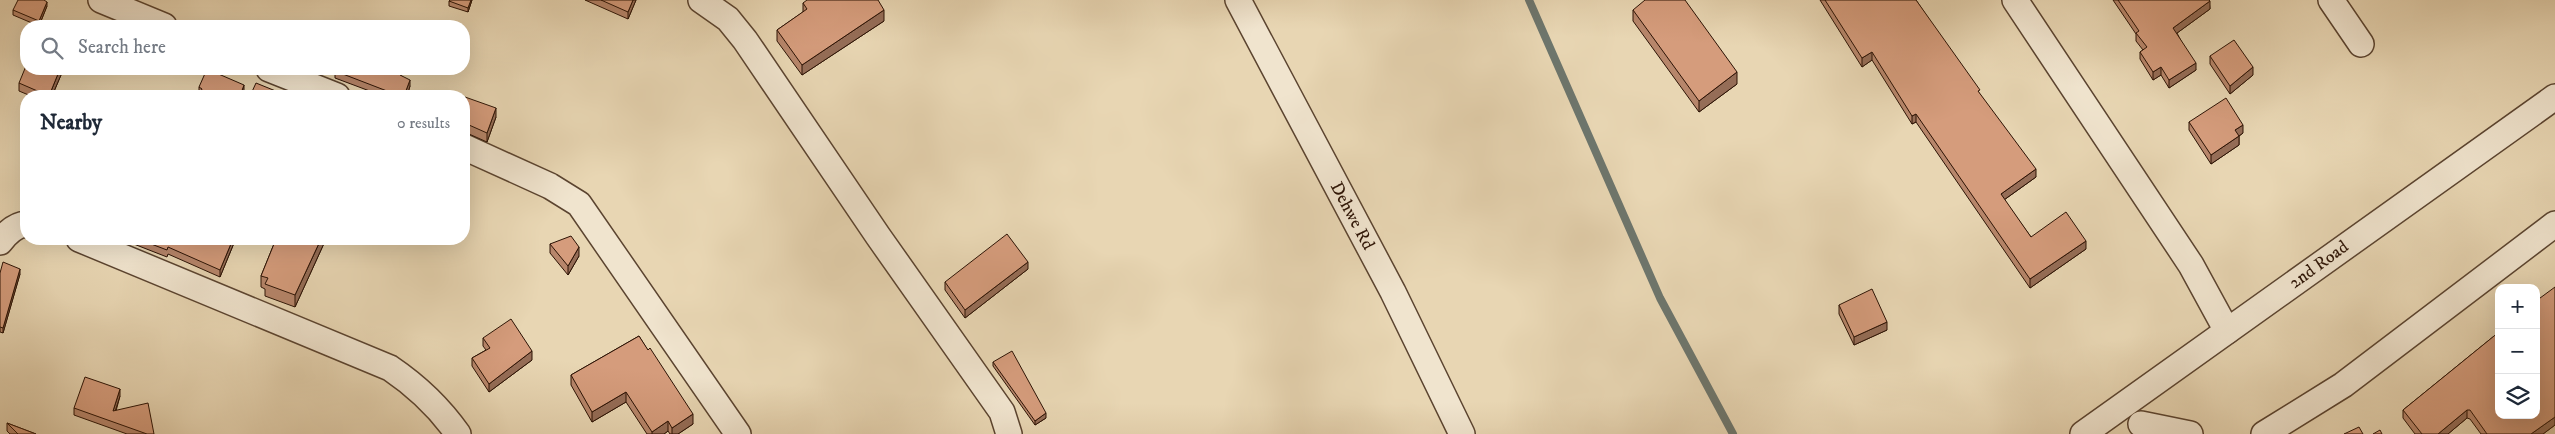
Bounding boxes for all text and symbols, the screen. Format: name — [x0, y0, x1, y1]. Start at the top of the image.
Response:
search box — [20, 20, 470, 75]
icon: search — [38, 34, 66, 62]
text: Search here — [78, 36, 166, 59]
text: Nearby — [40, 110, 102, 136]
text: 0 results — [397, 113, 450, 133]
street label: Dehwe Rd — [1325, 178, 1379, 254]
street label: 2nd Road — [2285, 236, 2353, 294]
map controls — [2495, 284, 2540, 419]
button: + — [2495, 284, 2540, 329]
button: − — [2495, 329, 2540, 374]
button: layers — [2495, 374, 2540, 419]

